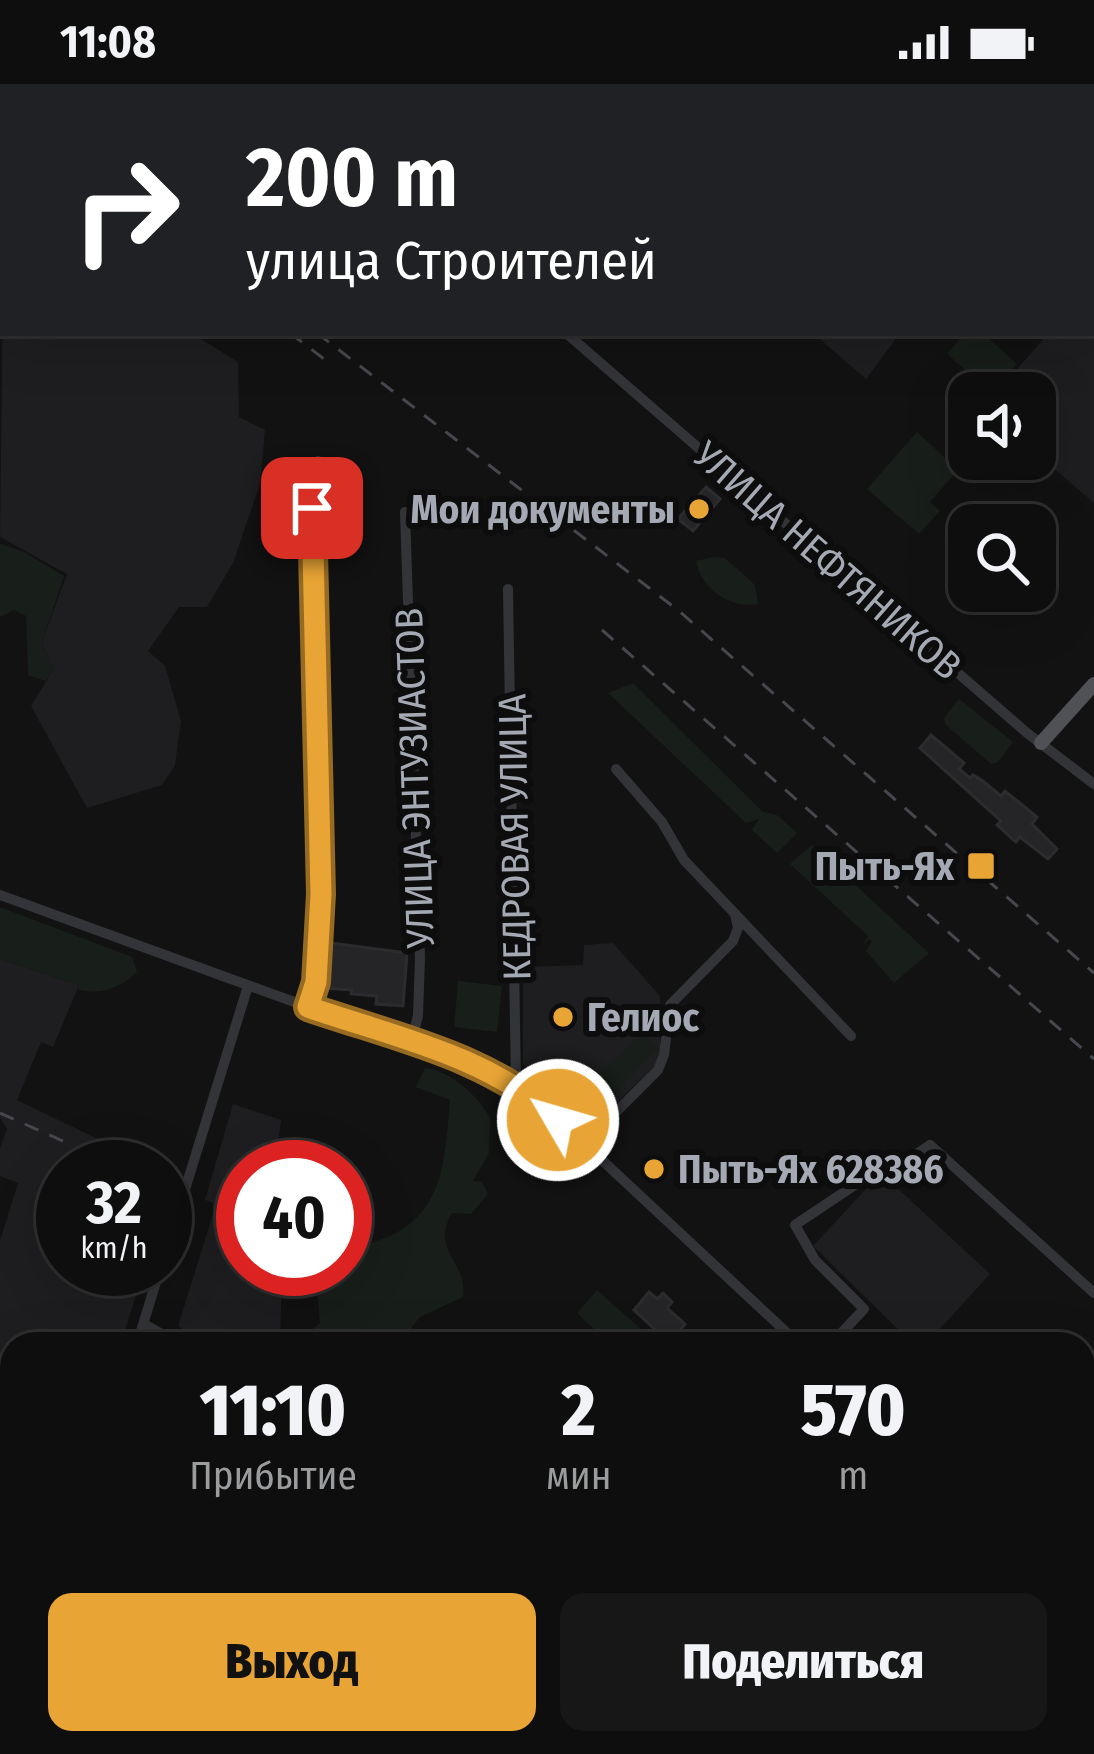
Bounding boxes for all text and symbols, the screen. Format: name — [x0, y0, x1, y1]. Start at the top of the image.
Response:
text: 11:08 — [60, 15, 156, 69]
text: 200 m — [246, 127, 458, 228]
icon: right — [48, 132, 204, 288]
text: улица Строителей — [246, 229, 657, 293]
map controls — [948, 372, 1056, 612]
button: sound — [948, 372, 1056, 480]
street label: УЛИЦА НЕФТЯНИКОВ — [684, 432, 970, 689]
pin — [261, 457, 363, 559]
icon: arrive — [279, 475, 345, 541]
place label: Мои документы — [411, 487, 675, 533]
marker: Мои документы — [686, 496, 712, 522]
button: search — [948, 504, 1056, 612]
street label: УЛИЦА ЭНТУЗИАСТОВ — [386, 607, 444, 950]
street label: КЕДРОВАЯ УЛИЦА — [489, 693, 540, 981]
place label: Пыть-Ях — [815, 844, 955, 890]
marker: Пыть-Ях — [965, 850, 997, 882]
place label: Гелиос — [587, 995, 699, 1041]
marker: Гелиос — [550, 1004, 576, 1030]
position arrow — [495, 1057, 621, 1183]
speed limit sign: 40 — [216, 1140, 372, 1296]
place label: Пыть-Ях 628386 — [678, 1147, 944, 1193]
marker: Пыть-Ях 628386 — [641, 1156, 667, 1182]
text: 32 — [86, 1167, 142, 1239]
text: km/h — [81, 1230, 147, 1266]
text: 11:10 — [200, 1368, 346, 1454]
text: 2 — [562, 1368, 596, 1454]
text: 570 — [801, 1368, 906, 1454]
text: Прибытие — [189, 1453, 357, 1499]
text: мин — [546, 1453, 612, 1499]
text: m — [838, 1453, 868, 1499]
button: Выход — [48, 1593, 536, 1731]
button: Поделиться — [560, 1593, 1047, 1731]

